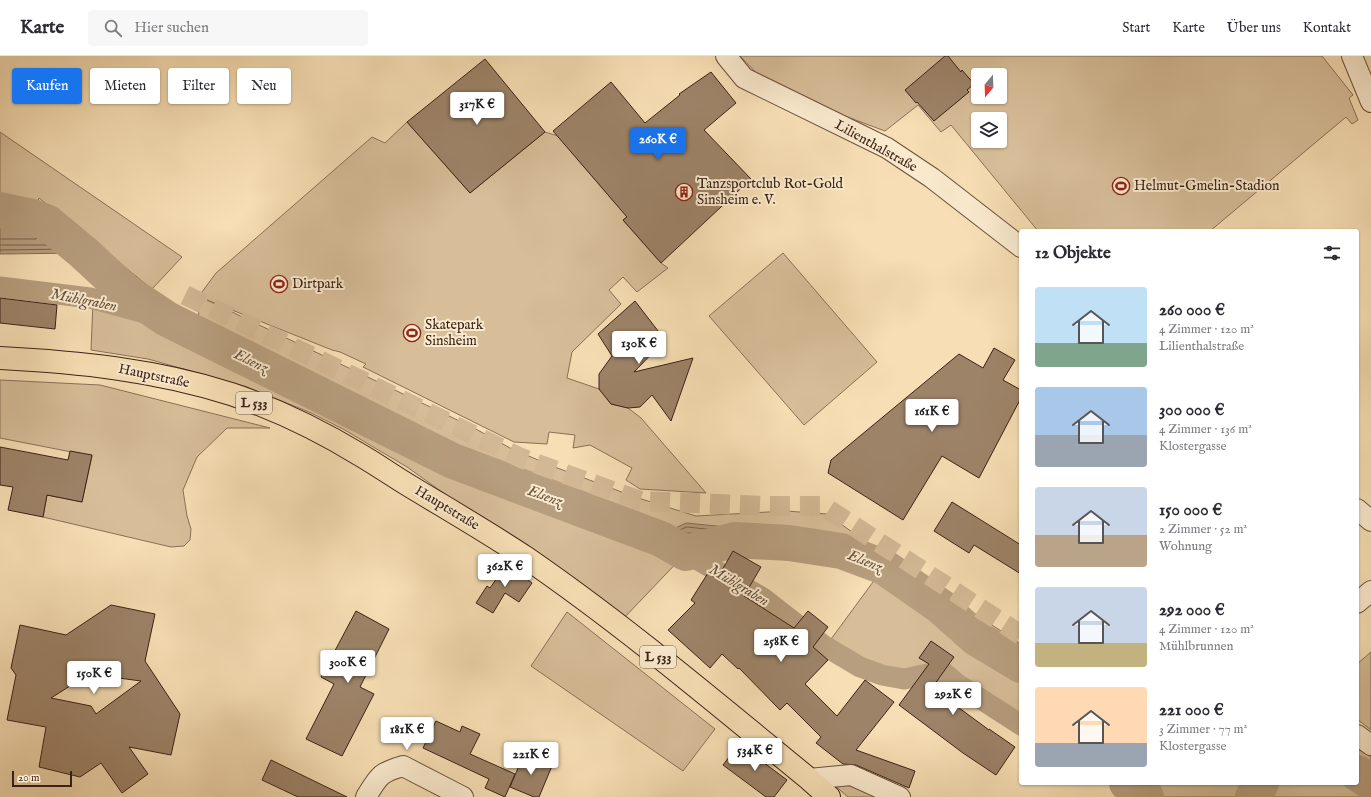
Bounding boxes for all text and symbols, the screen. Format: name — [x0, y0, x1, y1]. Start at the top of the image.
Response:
search box — [88, 10, 368, 46]
text: Karte — [20, 16, 64, 40]
icon: search — [102, 17, 124, 39]
text: Hier suchen — [134, 18, 209, 37]
text: Start — [1122, 19, 1150, 37]
text: Karte — [1172, 19, 1205, 37]
text: Über uns — [1227, 19, 1281, 37]
text: Kontakt — [1303, 19, 1351, 37]
chip: Kaufen — [12, 68, 82, 104]
chip: Mieten — [90, 68, 160, 104]
chip: Filter — [168, 68, 229, 104]
chip: Neu — [237, 68, 291, 104]
north arrow — [971, 68, 1007, 104]
map controls — [971, 68, 1007, 148]
pin: 317K € — [444, 92, 510, 126]
text: 317K € — [459, 96, 495, 113]
button: layers — [971, 112, 1007, 148]
street label: Lilienthalstraße — [832, 116, 921, 176]
pin: 260K € — [625, 127, 691, 161]
text: 260K € — [639, 131, 677, 148]
place label: Tanzsportclub Rot-Gold Sinsheim e. V. — [697, 175, 843, 209]
sports icon: Helmut-Gmelin-Stadion — [1111, 176, 1131, 196]
place label: Helmut-Gmelin-Stadion — [1134, 177, 1280, 195]
building icon: Tanzsportclub Rot-Gold Sinsheim e. V. — [674, 182, 694, 202]
icon: filters — [1321, 242, 1343, 264]
text: 12 Objekte — [1035, 243, 1111, 264]
sports icon: Dirtpark — [269, 274, 289, 294]
place label: Dirtpark — [292, 275, 344, 293]
water label: Mühlgraben — [49, 284, 119, 317]
text: 260 000 € — [1159, 300, 1225, 321]
icon: home — [1067, 303, 1115, 351]
place label: Skatepark Sinsheim — [425, 316, 484, 350]
text: 4 Zimmer · 120 m² — [1159, 321, 1254, 338]
sports icon: Skatepark Sinsheim — [402, 323, 422, 343]
pin: 130K € — [606, 331, 672, 365]
text: 130K € — [621, 335, 657, 352]
text: Lilienthalstraße — [1159, 338, 1244, 355]
water label: Elsenz — [230, 344, 272, 378]
street label: Hauptstraße — [117, 360, 192, 392]
road number: L 533 — [236, 392, 272, 414]
pin: 161K € — [899, 399, 965, 433]
text: 300 000 € — [1159, 400, 1225, 421]
text: 161K € — [915, 403, 949, 420]
icon: home — [1067, 403, 1115, 451]
text: 4 Zimmer · 136 m² — [1159, 421, 1252, 438]
text: Klostergasse — [1159, 438, 1226, 455]
water label: Elsenz — [524, 481, 566, 511]
street label: Hauptstraße — [411, 482, 483, 535]
text: 150 000 € — [1159, 500, 1222, 521]
icon: home — [1067, 503, 1115, 551]
text: 2 Zimmer · 52 m² — [1159, 521, 1247, 538]
text: Wohnung — [1159, 538, 1212, 555]
water label: Elsenz — [844, 545, 886, 577]
pin: 362K € — [472, 554, 538, 588]
text: 362K € — [487, 558, 523, 575]
water label: Mühlgraben — [705, 560, 773, 611]
text: 292 000 € — [1159, 600, 1225, 621]
icon: home — [1067, 603, 1115, 651]
text: 4 Zimmer · 120 m² — [1159, 621, 1254, 638]
pin: 258K € — [748, 629, 814, 663]
text: 258K € — [763, 633, 799, 650]
text: Mühlbrunnen — [1159, 638, 1233, 655]
road number: L 533 — [640, 646, 676, 668]
pin: 300K € — [315, 650, 381, 684]
text: 300K € — [329, 654, 367, 671]
pin: 150K € — [61, 661, 127, 695]
text: 150K € — [76, 665, 112, 682]
pin: 292K € — [920, 682, 986, 716]
text: 292K € — [934, 686, 972, 703]
text: 221 000 € — [1159, 700, 1224, 721]
icon: home — [1067, 703, 1115, 751]
pin: 181K € — [374, 717, 440, 751]
text: 181K € — [390, 721, 424, 738]
text: 3 Zimmer · 77 m² — [1159, 721, 1247, 738]
pin: 534K € — [722, 738, 788, 772]
text: Klostergasse — [1159, 738, 1226, 755]
pin: 221K € — [498, 742, 564, 776]
text: 534K € — [737, 742, 773, 759]
text: 221K € — [513, 746, 549, 763]
scale bar — [12, 769, 72, 788]
text: 20 m — [18, 771, 39, 785]

